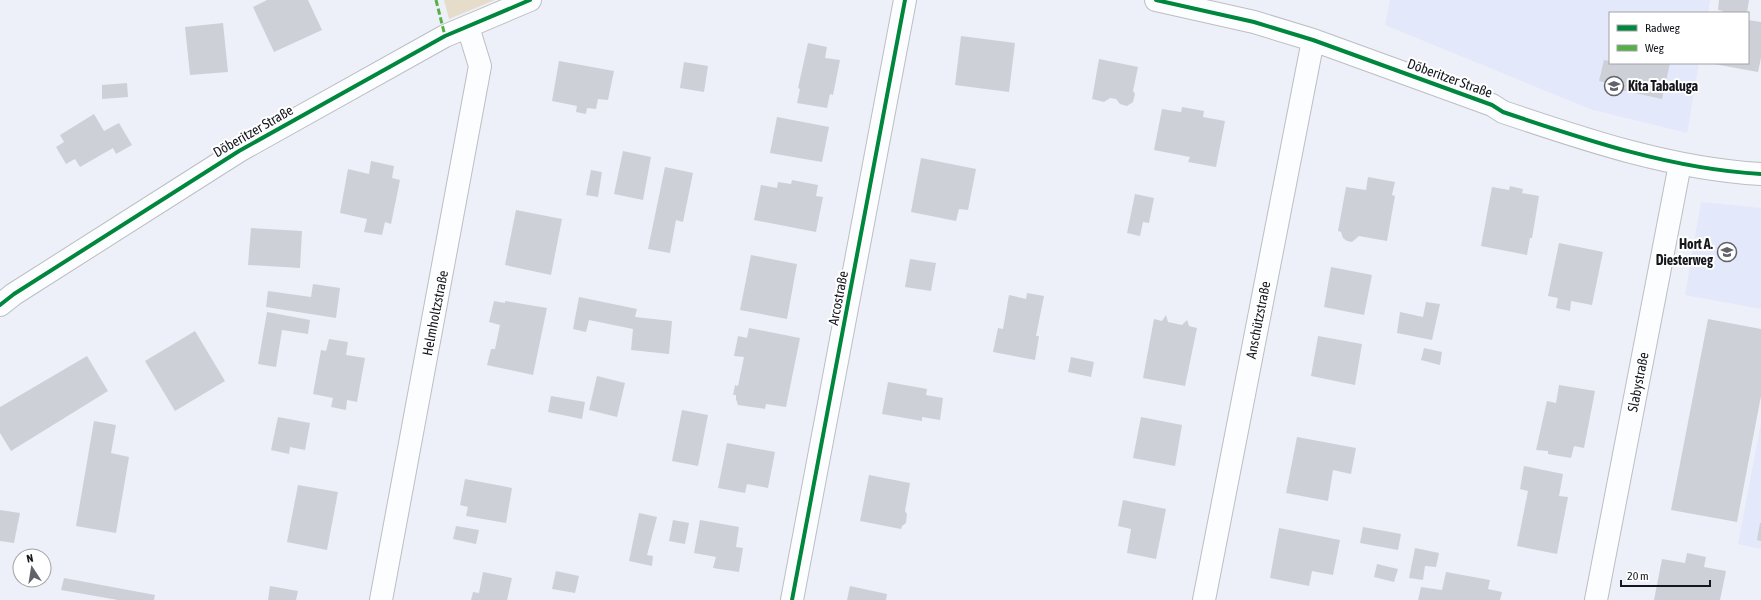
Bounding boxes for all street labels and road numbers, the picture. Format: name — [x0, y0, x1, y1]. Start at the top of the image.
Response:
street label: Döberitzer Straße — [1405, 55, 1495, 101]
street label: Döberitzer Straße — [210, 102, 296, 160]
street label: Helmholtzstraße — [419, 269, 451, 357]
street label: Arcostraße — [825, 269, 851, 327]
street label: Anschützstraße — [1243, 280, 1273, 360]
street label: Slabystraße — [1624, 351, 1652, 413]

